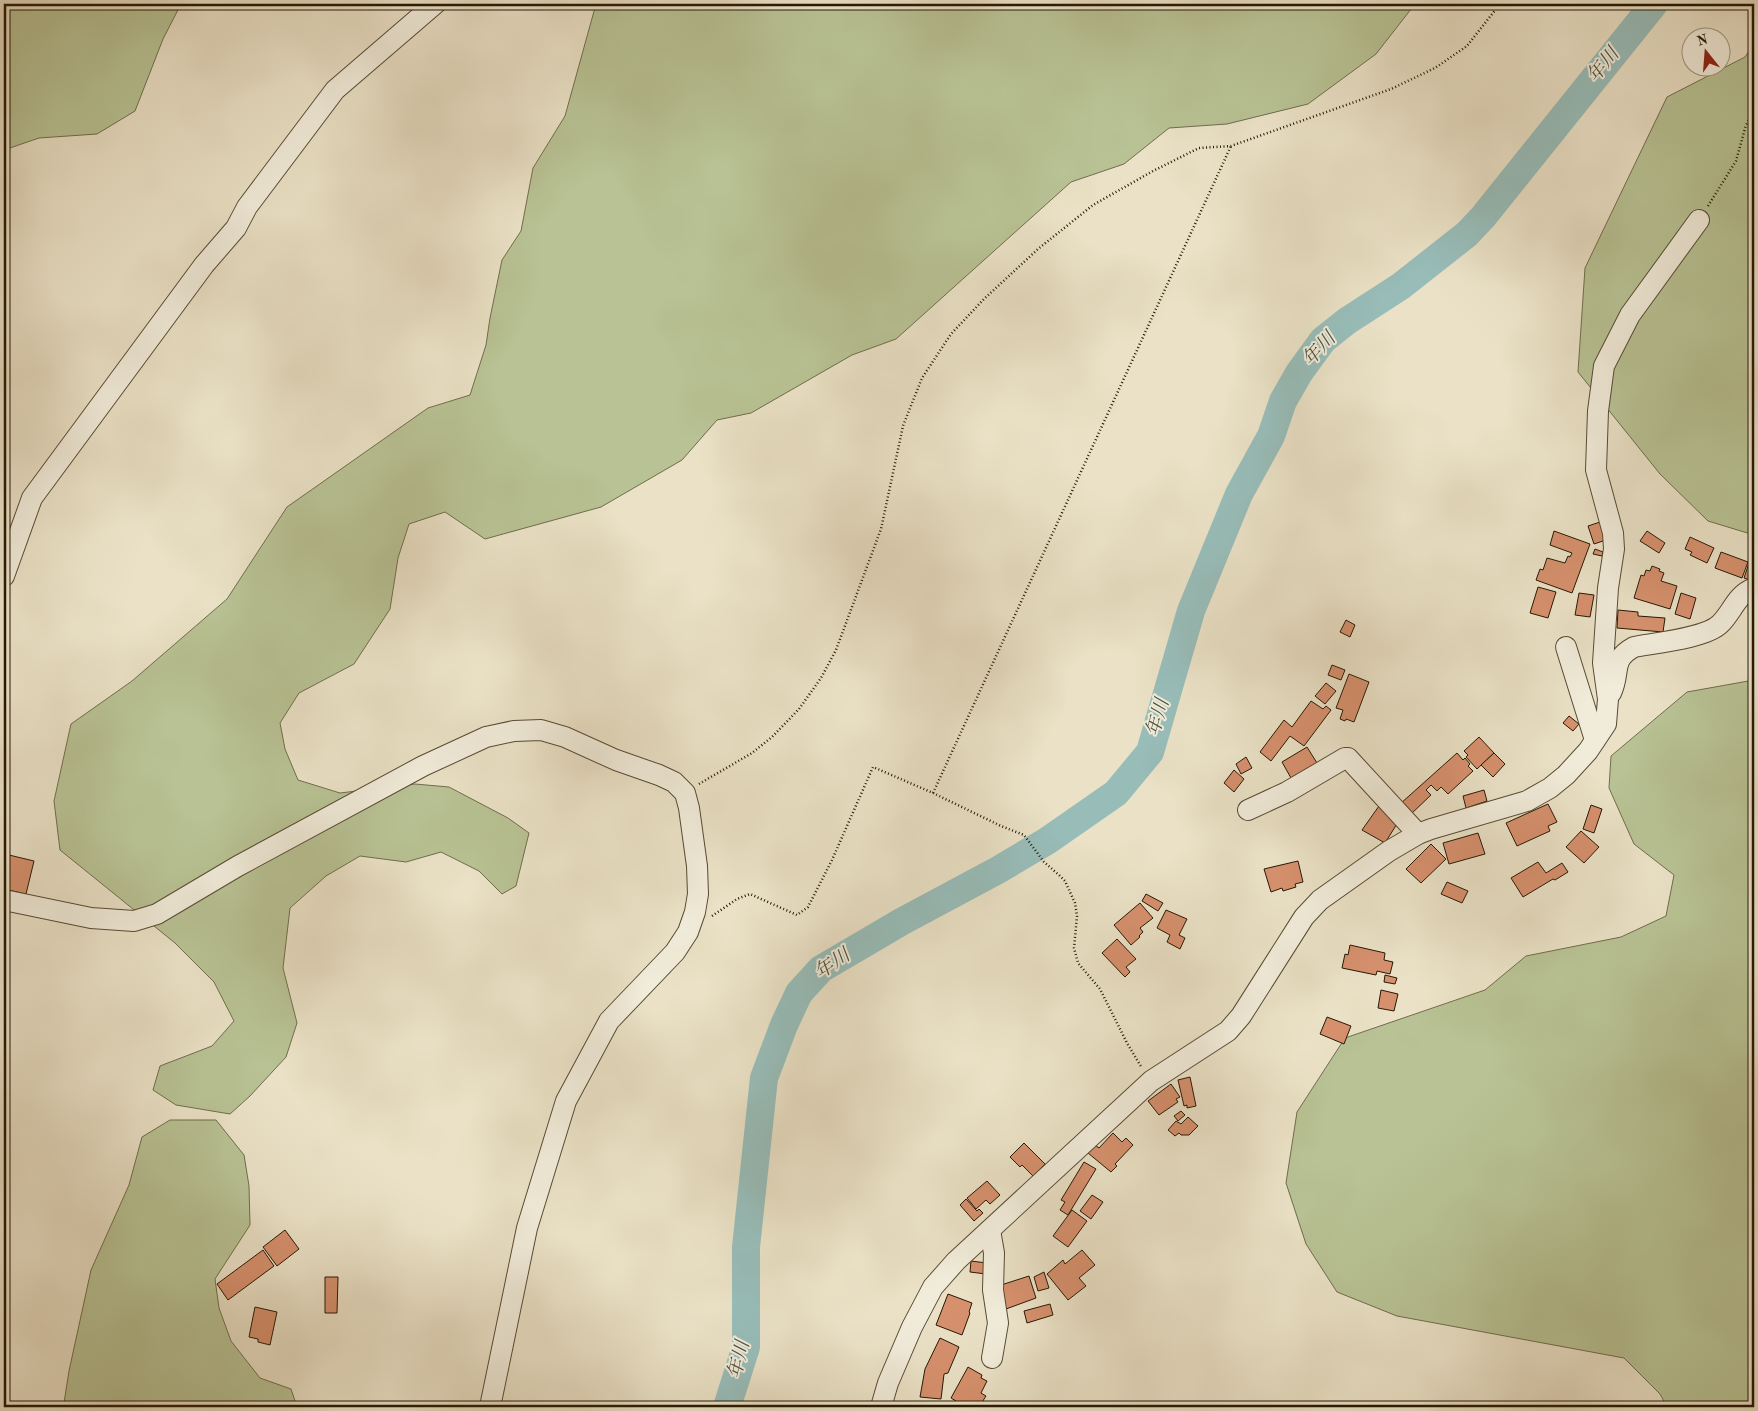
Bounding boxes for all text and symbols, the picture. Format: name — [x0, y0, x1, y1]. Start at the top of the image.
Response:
north arrow — [1680, 28, 1730, 78]
text: N — [1695, 32, 1710, 49]
water label: 年川 — [1582, 42, 1625, 87]
water label: 年川 — [1298, 326, 1341, 370]
water label: 年川 — [1142, 694, 1174, 739]
water label: 年川 — [810, 943, 856, 984]
water label: 年川 — [724, 1337, 754, 1381]

